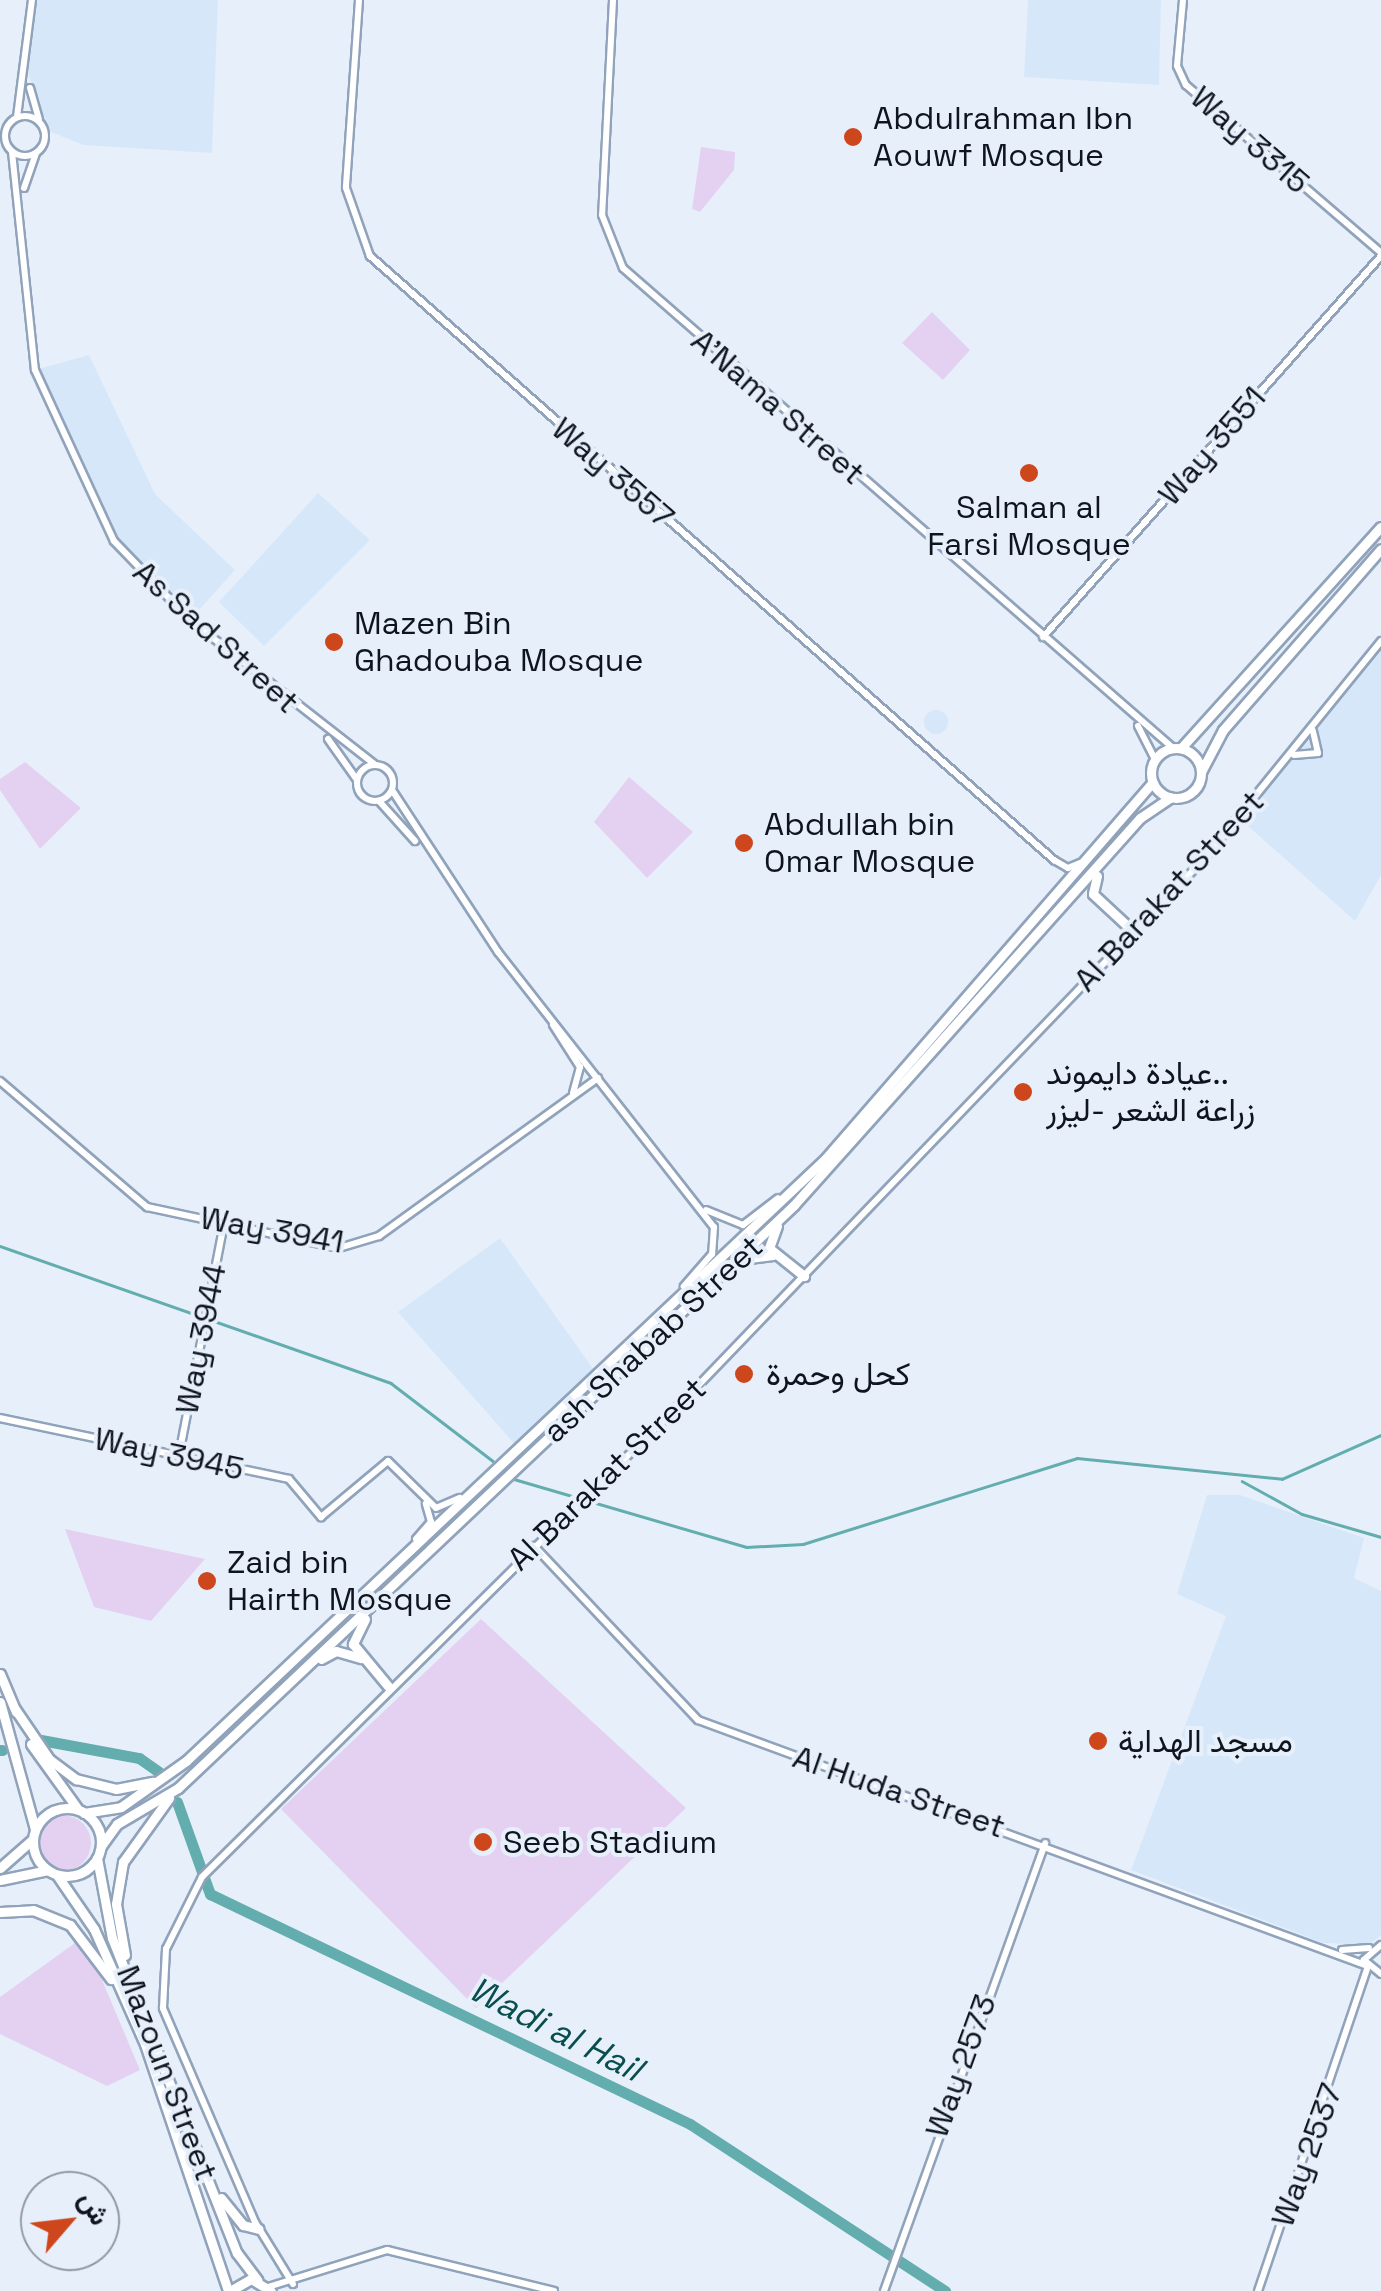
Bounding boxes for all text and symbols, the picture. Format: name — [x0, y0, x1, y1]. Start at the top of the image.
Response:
street label: Way 3315 — [1183, 78, 1317, 202]
place label: Abdulrahman Ibn Aouwf Mosque — [873, 100, 1133, 175]
marker: Abdulrahman Ibn Aouwf Mosque — [842, 126, 864, 148]
street label: A'Nama Street — [684, 321, 872, 493]
street label: Way 3551 — [1150, 379, 1274, 513]
street label: Way 3557 — [544, 410, 682, 536]
marker: Salman al Farsi Mosque — [1018, 462, 1040, 484]
place label: Salman al Farsi Mosque — [927, 489, 1131, 564]
street label: As Sad Street — [125, 553, 307, 721]
place label: Mazen Bin Ghadouba Mosque — [354, 605, 643, 680]
marker: Mazen Bin Ghadouba Mosque — [323, 631, 345, 653]
street label: Al Barakat Street — [1066, 783, 1272, 999]
place label: Abdullah bin Omar Mosque — [764, 806, 975, 881]
marker: Abdullah bin Omar Mosque — [733, 832, 755, 854]
place label: عيادة دايموند.. زراعة الشعر -ليزر — [1046, 1055, 1256, 1130]
marker: عيادة دايموند.. زراعة الشعر -ليزر — [1010, 1079, 1036, 1105]
street label: Way 3941 — [197, 1199, 347, 1261]
street label: ash Shabab Street — [535, 1227, 771, 1451]
street label: Way 3944 — [168, 1261, 234, 1417]
place label: كحل وحمرة — [766, 1355, 910, 1393]
marker: كحل وحمرة — [731, 1361, 757, 1387]
street label: Al Barakat Street — [500, 1370, 714, 1578]
street label: Way 3945 — [91, 1419, 247, 1489]
place label: Zaid bin Hairth Mosque — [227, 1544, 452, 1619]
marker: Zaid bin Hairth Mosque — [196, 1570, 218, 1592]
place label: مسجد الهداية — [1118, 1722, 1293, 1760]
marker: مسجد الهداية — [1087, 1730, 1109, 1752]
street label: Al Huda Street — [788, 1738, 1010, 1846]
place label: Seeb Stadium — [503, 1823, 717, 1861]
marker: Seeb Stadium — [472, 1831, 494, 1853]
street label: Mazoun Street — [108, 1960, 226, 2186]
water label: Wadi al Hail — [463, 1968, 649, 2090]
street label: Way 2573 — [917, 1989, 1005, 2143]
street label: Way 2537 — [1263, 2078, 1351, 2232]
north arrow — [20, 2171, 120, 2271]
text: ش — [71, 2185, 119, 2231]

